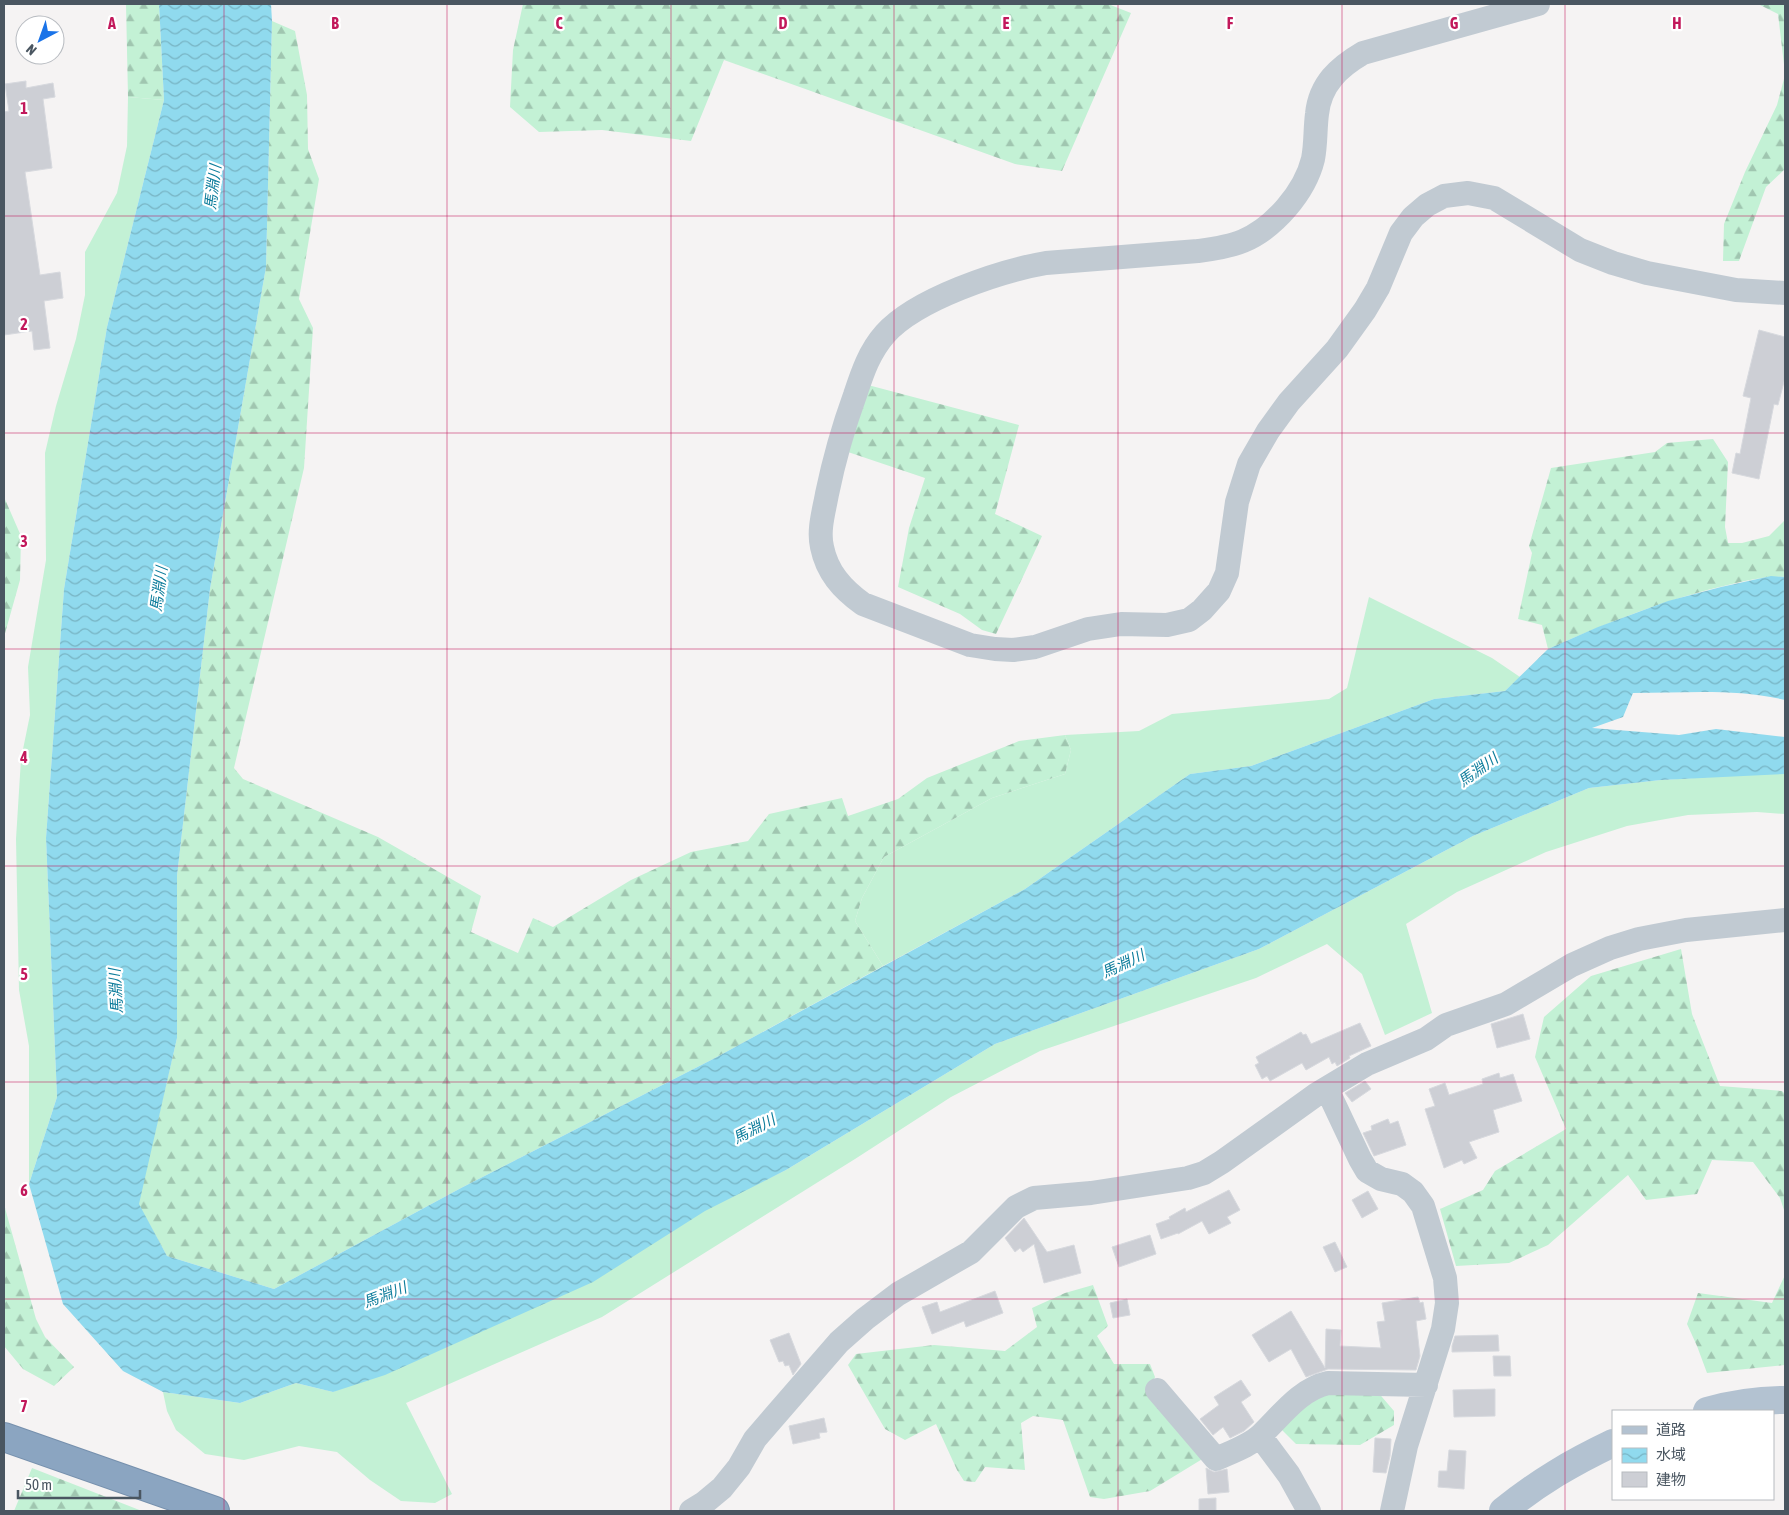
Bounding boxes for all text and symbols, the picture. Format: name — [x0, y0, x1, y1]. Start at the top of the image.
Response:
text: A — [107, 14, 116, 32]
text: B — [331, 14, 339, 32]
text: C — [555, 14, 563, 32]
text: D — [779, 14, 788, 32]
text: E — [1003, 14, 1010, 32]
text: F — [1227, 14, 1234, 32]
text: G — [1450, 14, 1459, 32]
text: H — [1672, 14, 1682, 32]
north arrow — [15, 15, 65, 65]
text: N — [23, 41, 40, 59]
text: 1 — [20, 99, 28, 117]
water label: 馬淵川 — [201, 162, 224, 210]
text: 2 — [20, 315, 28, 333]
text: 3 — [20, 532, 28, 550]
water label: 馬淵川 — [147, 563, 170, 612]
text: 4 — [19, 748, 28, 766]
water label: 馬淵川 — [1455, 748, 1503, 790]
water label: 馬淵川 — [1099, 945, 1149, 981]
text: 5 — [20, 965, 28, 983]
water label: 馬淵川 — [106, 966, 125, 1014]
water label: 馬淵川 — [730, 1110, 779, 1146]
text: 6 — [20, 1181, 28, 1199]
water label: 馬淵川 — [361, 1278, 411, 1311]
text: 7 — [20, 1397, 28, 1415]
legend — [1612, 1410, 1774, 1500]
text: 道路 — [1656, 1421, 1686, 1438]
text: 水域 — [1656, 1446, 1686, 1463]
scale bar — [18, 1468, 140, 1500]
text: 建物 — [1656, 1471, 1686, 1488]
text: 50 m — [25, 1476, 52, 1493]

